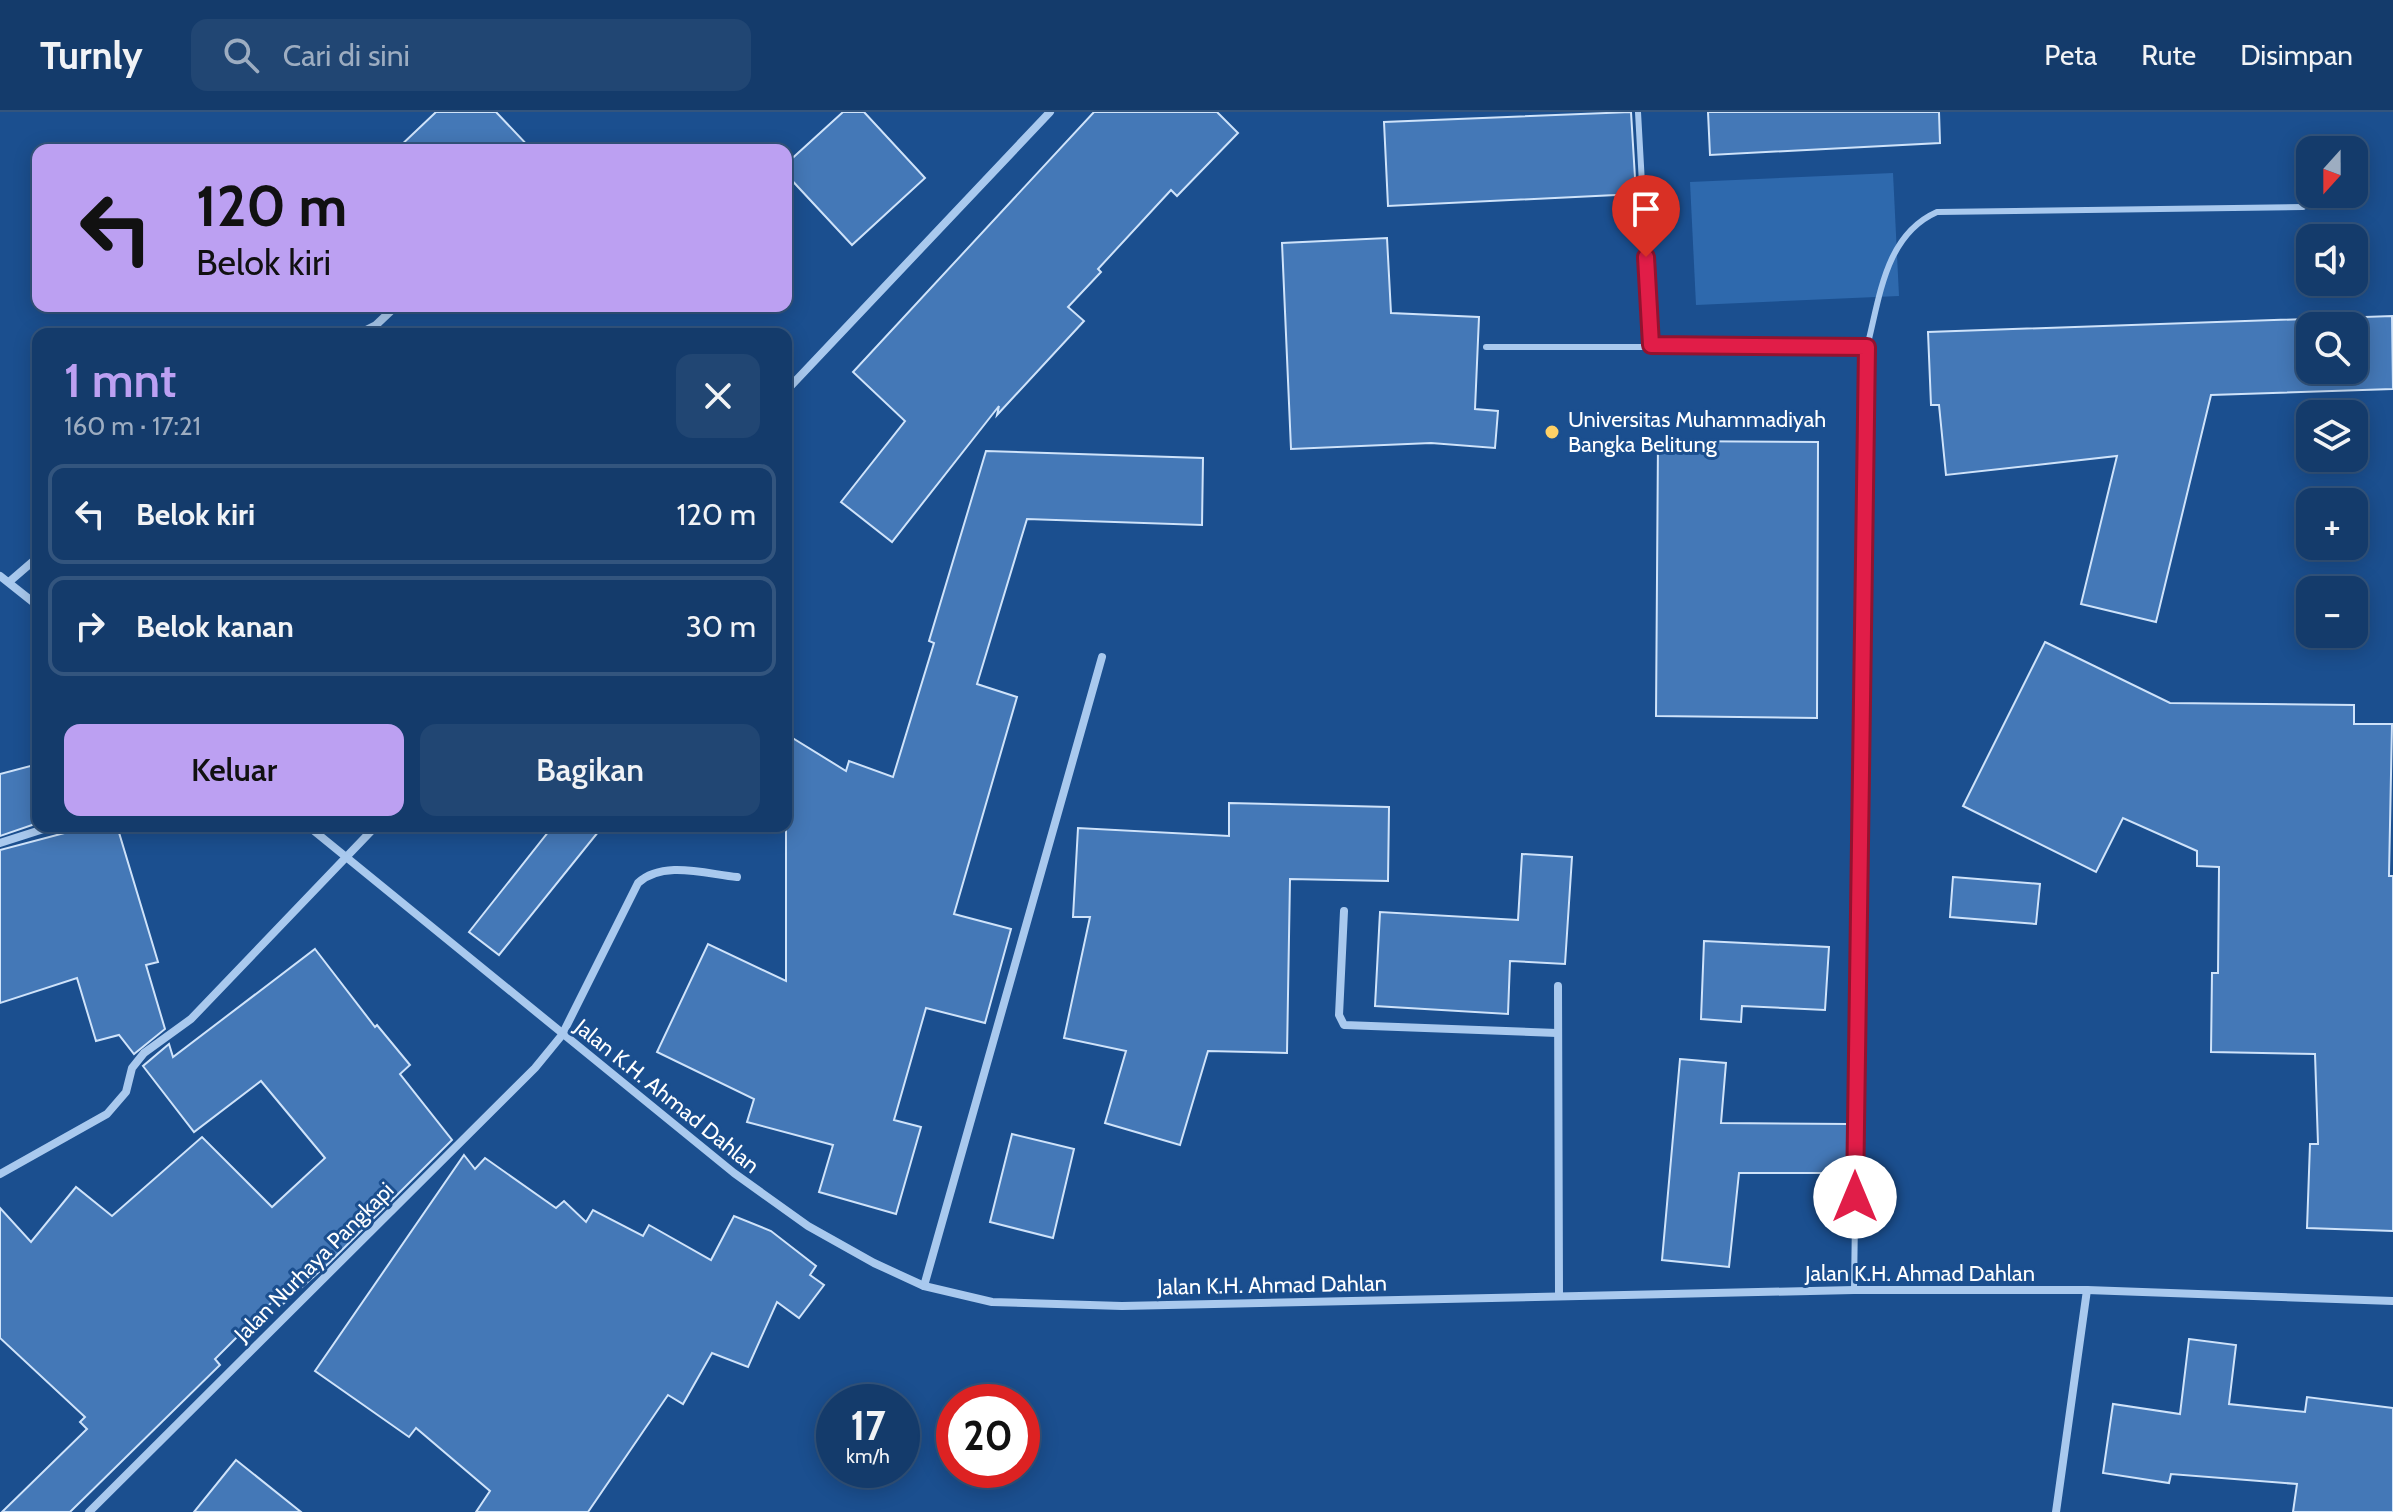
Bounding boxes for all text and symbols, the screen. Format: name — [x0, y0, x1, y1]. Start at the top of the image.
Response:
search box — [191, 19, 751, 91]
text: Turnly — [40, 32, 143, 79]
icon: search — [219, 33, 263, 77]
text: Cari di sini — [283, 37, 410, 74]
text: Peta — [2044, 38, 2097, 72]
text: Rute — [2141, 38, 2196, 72]
text: Disimpan — [2240, 38, 2353, 72]
north arrow — [2296, 136, 2368, 208]
map controls — [2296, 136, 2368, 648]
text: 120 m — [196, 172, 347, 240]
pin — [1612, 175, 1680, 257]
icon: left — [64, 176, 168, 280]
icon: arrive — [1624, 187, 1668, 231]
button: sound — [2296, 224, 2368, 296]
text: Belok kiri — [196, 240, 331, 284]
button: search — [2296, 312, 2368, 384]
text: 1 mnt — [64, 351, 176, 409]
button: close — [676, 354, 760, 438]
button: layers — [2296, 400, 2368, 472]
place label: Universitas Muhammadiyah Bangka Belitung — [1568, 406, 1826, 458]
text: 160 m · 17:21 — [64, 410, 201, 442]
marker: Universitas Muhammadiyah Bangka Belitung — [1543, 423, 1561, 441]
button: + — [2296, 488, 2368, 560]
icon: left — [68, 492, 112, 536]
text: Belok kiri — [136, 496, 255, 533]
text: 120 m — [676, 496, 756, 533]
button: − — [2296, 576, 2368, 648]
icon: right — [68, 604, 112, 648]
text: Belok kanan — [136, 608, 294, 645]
text: 30 m — [686, 608, 756, 645]
button: Keluar — [64, 724, 404, 816]
button: Bagikan — [420, 724, 760, 816]
street label: Jalan K.H. Ahmad Dahlan — [568, 1013, 765, 1179]
position arrow — [1813, 1155, 1897, 1239]
street label: Jalan Nurhaya Pangkapi — [228, 1177, 399, 1348]
street label: Jalan K.H. Ahmad Dahlan — [1804, 1260, 2035, 1287]
street label: Jalan K.H. Ahmad Dahlan — [1156, 1269, 1387, 1301]
speed limit sign: 20 — [936, 1384, 1040, 1488]
text: 17 — [850, 1401, 886, 1450]
text: km/h — [846, 1444, 890, 1468]

